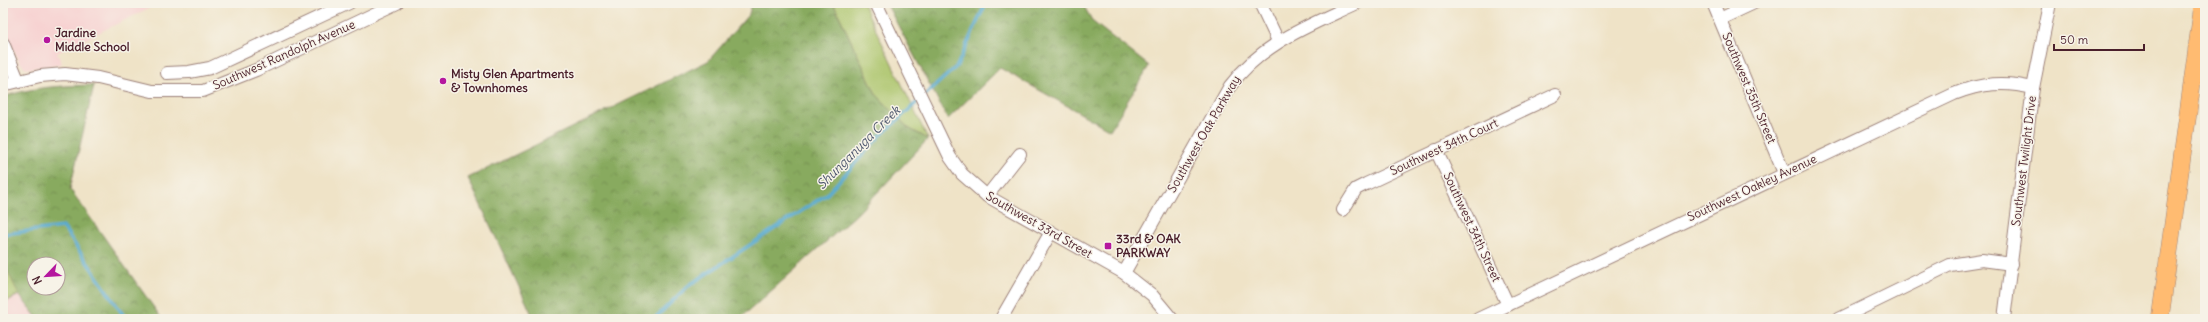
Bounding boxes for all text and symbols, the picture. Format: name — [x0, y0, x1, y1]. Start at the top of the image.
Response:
street label: Southwest Randolph Avenue — [210, 16, 357, 93]
place label: Jardine Middle School — [55, 25, 130, 54]
scale bar — [2054, 26, 2144, 52]
street label: Southwest 35th Street — [1719, 30, 1780, 146]
text: 50 m — [2060, 32, 2089, 47]
marker: Jardine Middle School — [42, 35, 52, 45]
place label: Misty Glen Apartments & Townhomes — [451, 66, 574, 95]
street label: Southwest Oak Parkway — [1164, 73, 1243, 195]
marker: Misty Glen Apartments & Townhomes — [438, 76, 448, 86]
street label: Southwest Twilight Drive — [2008, 95, 2039, 227]
water label: Shunganuga Creek — [813, 101, 905, 193]
street label: Southwest 34th Court — [1387, 115, 1500, 178]
street label: Southwest Oakley Avenue — [1685, 151, 1819, 224]
street label: Southwest 34th Street — [1440, 170, 1504, 284]
street label: Southwest 33rd Street — [984, 188, 1095, 261]
place label: 33rd & OAK PARKWAY — [1116, 231, 1181, 260]
marker: 33rd & OAK PARKWAY — [1103, 241, 1113, 251]
north arrow — [26, 256, 66, 296]
text: N — [29, 274, 45, 287]

